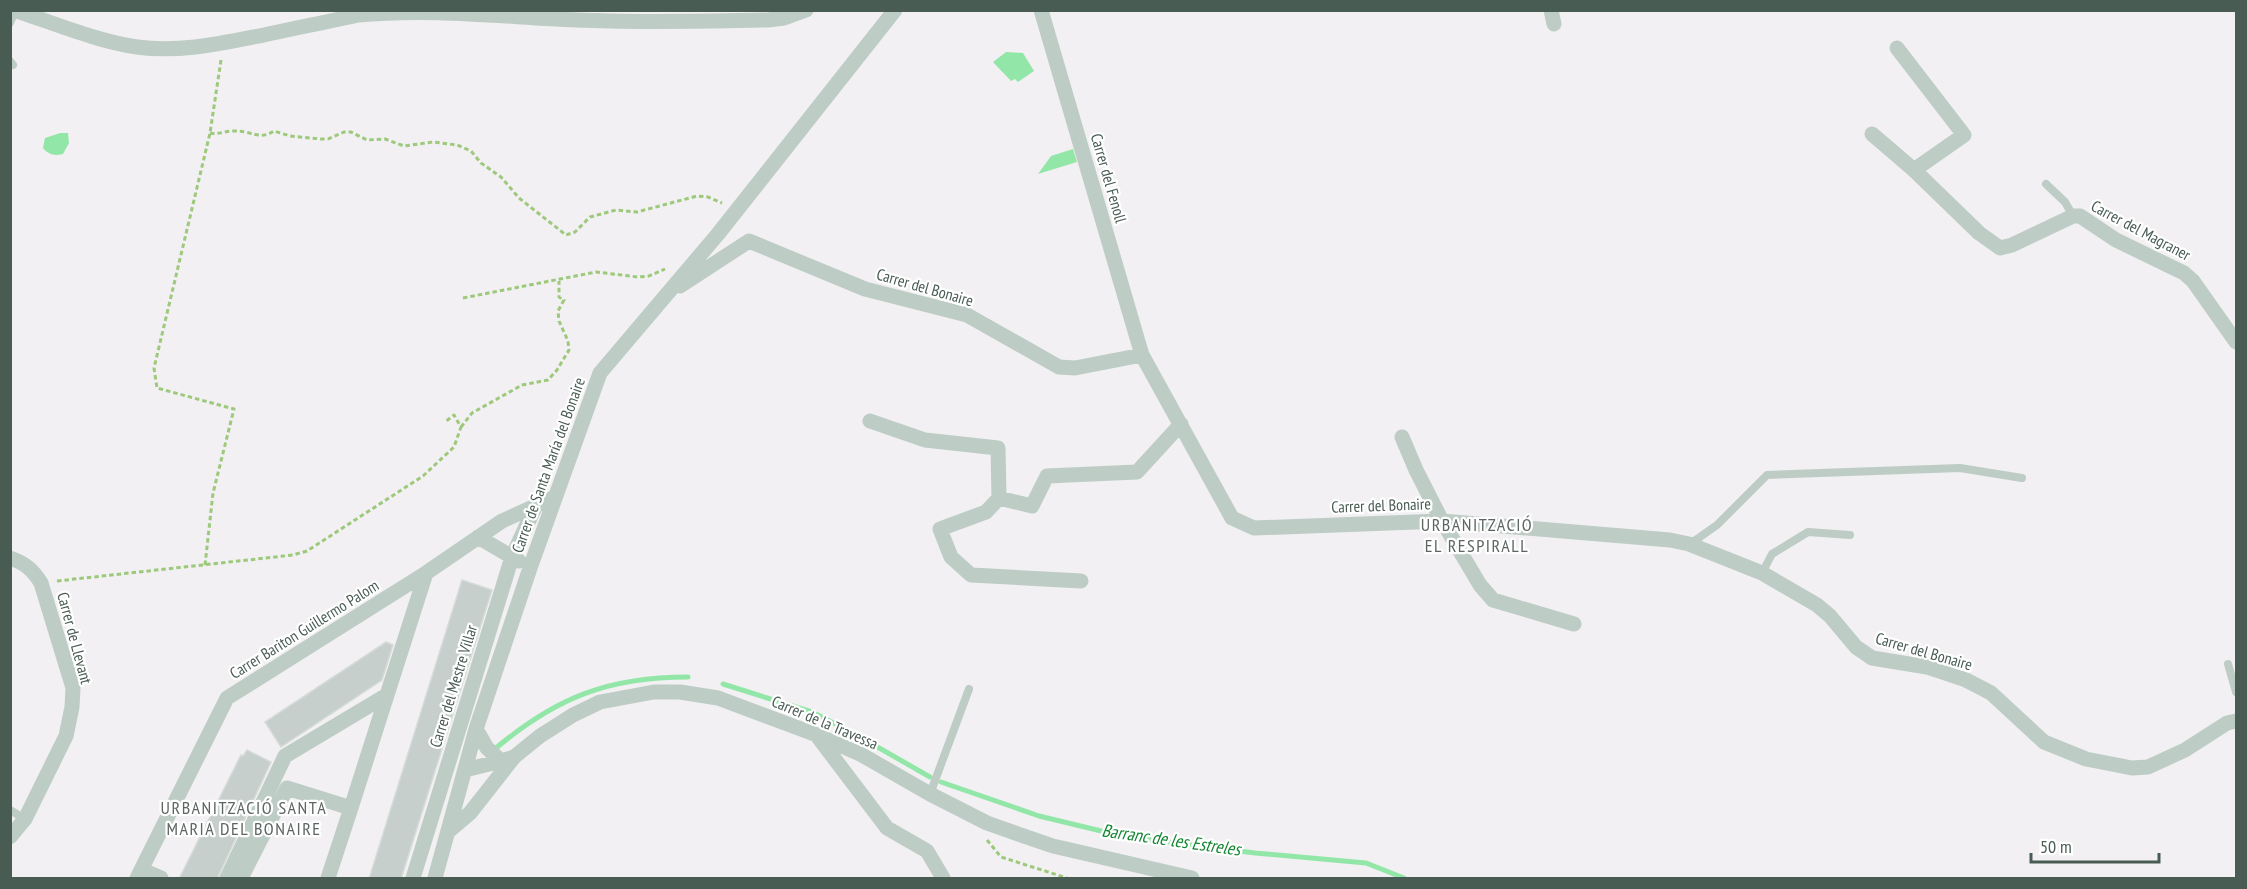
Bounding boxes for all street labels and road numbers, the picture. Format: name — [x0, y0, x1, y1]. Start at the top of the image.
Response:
street label: Carrer del Fenoll — [1087, 131, 1131, 225]
street label: Carrer del Magraner — [2088, 195, 2195, 265]
street label: Carrer del Bonaire — [874, 264, 976, 310]
street label: Carrer de Santa María del Bonaire — [507, 375, 589, 555]
street label: Carrer del Bonaire — [1331, 493, 1431, 517]
street label: Carrer Bariton Guillermo Palom — [226, 575, 382, 683]
street label: Carrer de Llevant — [53, 590, 97, 687]
street label: Carrer del Mestre Villar — [425, 622, 481, 750]
street label: Carrer del Bonaire — [1873, 628, 1975, 674]
street label: Carrer de la Travessa — [769, 691, 881, 753]

